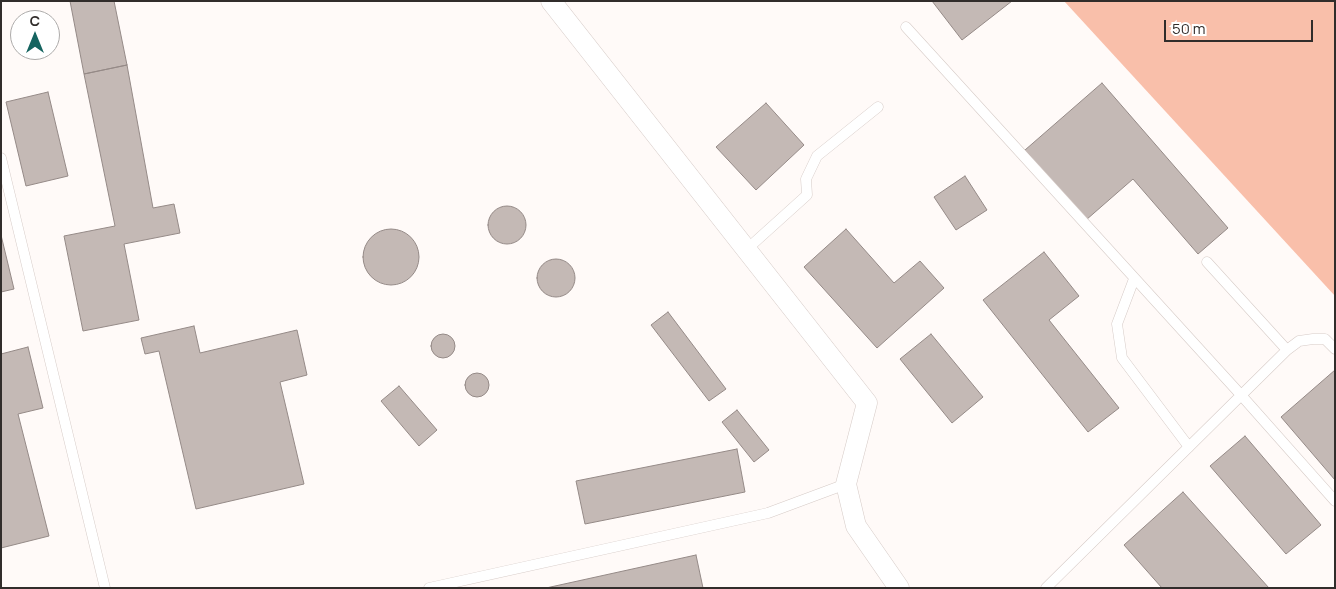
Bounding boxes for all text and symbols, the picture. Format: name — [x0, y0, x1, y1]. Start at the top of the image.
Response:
north arrow — [10, 10, 60, 60]
scale bar — [1166, 10, 1315, 42]
text: С — [30, 11, 40, 30]
text: 50 m — [1172, 18, 1206, 39]

